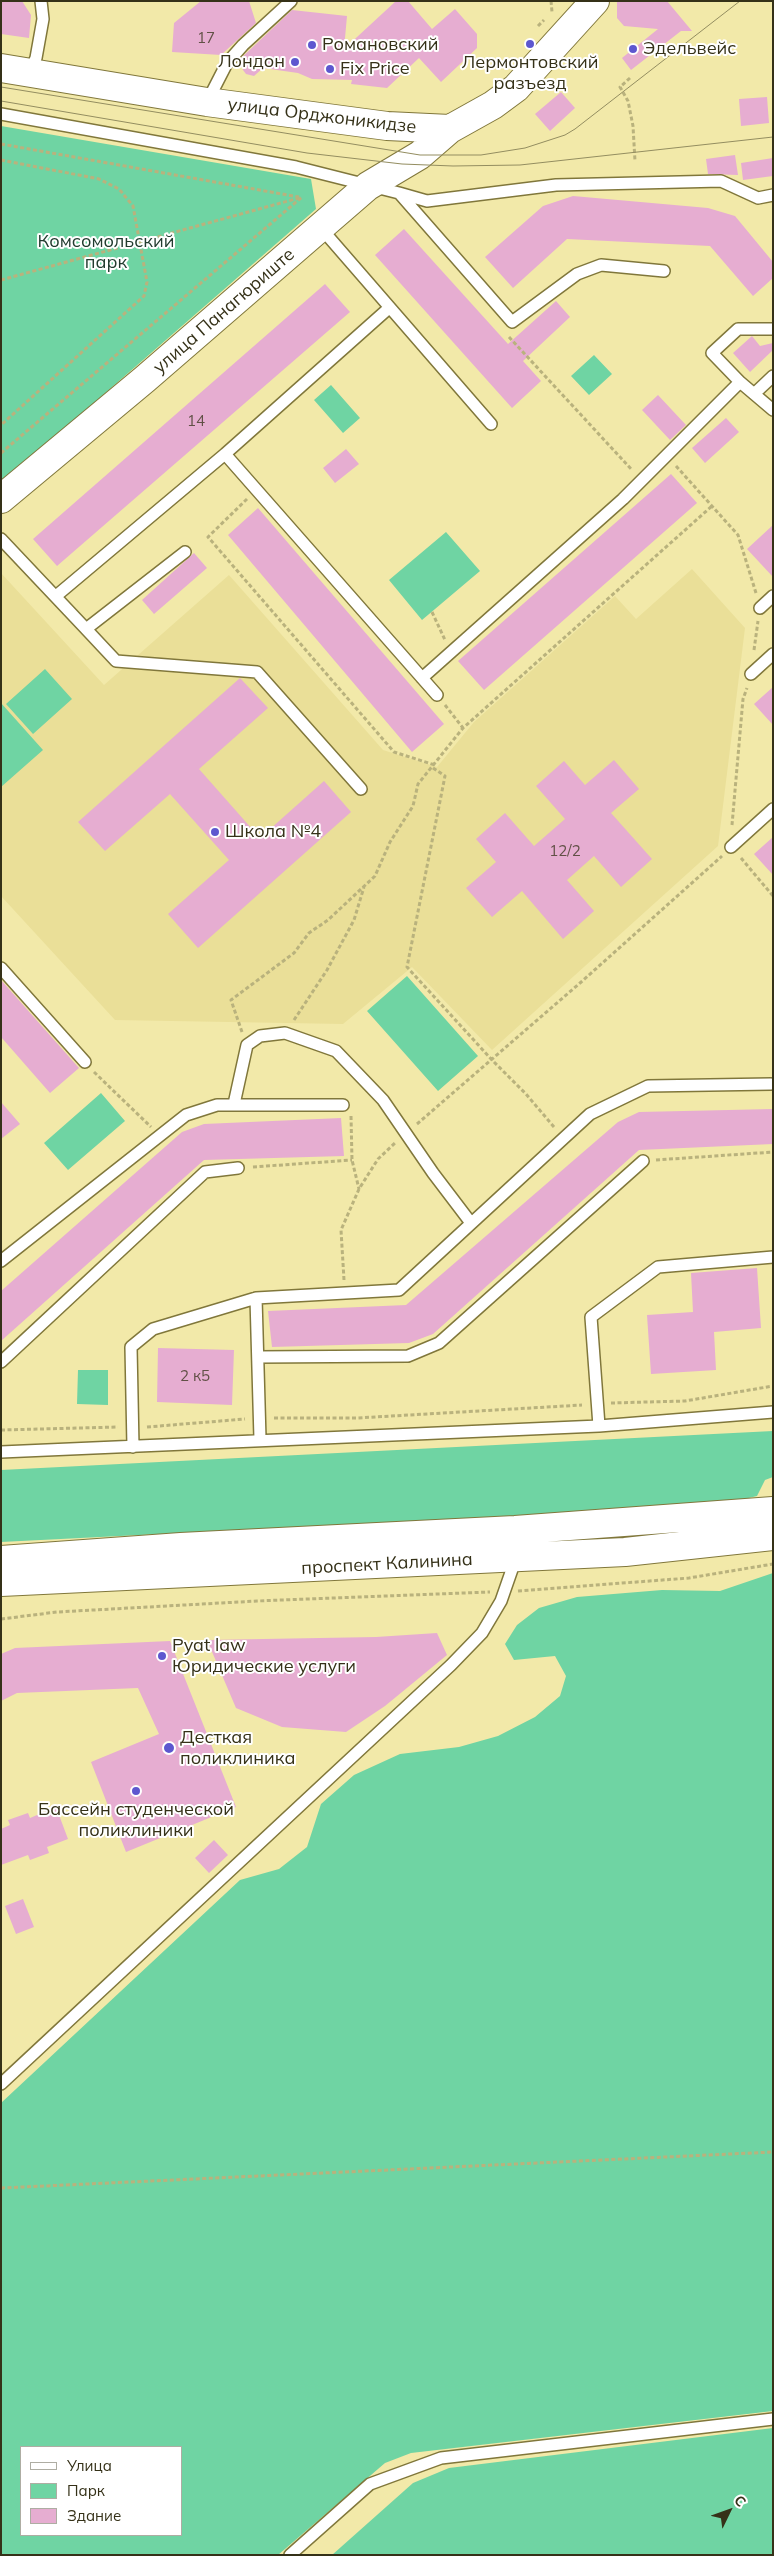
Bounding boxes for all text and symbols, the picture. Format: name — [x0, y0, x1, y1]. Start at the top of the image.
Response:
house number: 17 — [197, 29, 215, 47]
place label: Романовский — [322, 34, 438, 56]
marker: Лермонтовский разъезд — [524, 38, 536, 50]
place label: Эдельвейс — [643, 38, 736, 60]
marker: Романовский — [306, 39, 318, 51]
marker: Эдельвейс — [627, 43, 639, 55]
place label: Лондон — [218, 51, 285, 73]
place label: Лермонтовский разъезд — [462, 52, 598, 94]
marker: Лондон — [289, 56, 301, 68]
place label: Fix Price — [340, 58, 410, 80]
marker: Fix Price — [324, 63, 336, 75]
street label: улица Орджоникидзе — [226, 94, 418, 138]
park label: Комсомольский парк — [38, 231, 174, 274]
street label: улица Панагюриште — [149, 244, 299, 378]
house number: 14 — [187, 412, 205, 430]
place label: Школа №4 — [225, 821, 321, 843]
marker: Школа №4 — [209, 826, 221, 838]
house number: 12/2 — [549, 842, 581, 860]
house number: 2 к5 — [180, 1367, 210, 1385]
street label: проспект Калинина — [301, 1549, 473, 1579]
place label: Pyat law Юридические услуги — [172, 1635, 356, 1678]
marker: Pyat law Юридические услуги — [156, 1650, 168, 1662]
place label: Десткая поликлиника — [180, 1727, 295, 1770]
marker: Десткая поликлиника — [162, 1741, 176, 1755]
marker: Бассейн студенческой поликлиники — [130, 1785, 142, 1797]
place label: Бассейн студенческой поликлиники — [38, 1799, 234, 1842]
legend — [20, 2446, 182, 2536]
text: Улица — [67, 2456, 112, 2475]
text: Парк — [67, 2481, 105, 2500]
north arrow — [704, 2486, 754, 2536]
text: С — [730, 2491, 750, 2511]
text: Здание — [67, 2506, 121, 2525]

